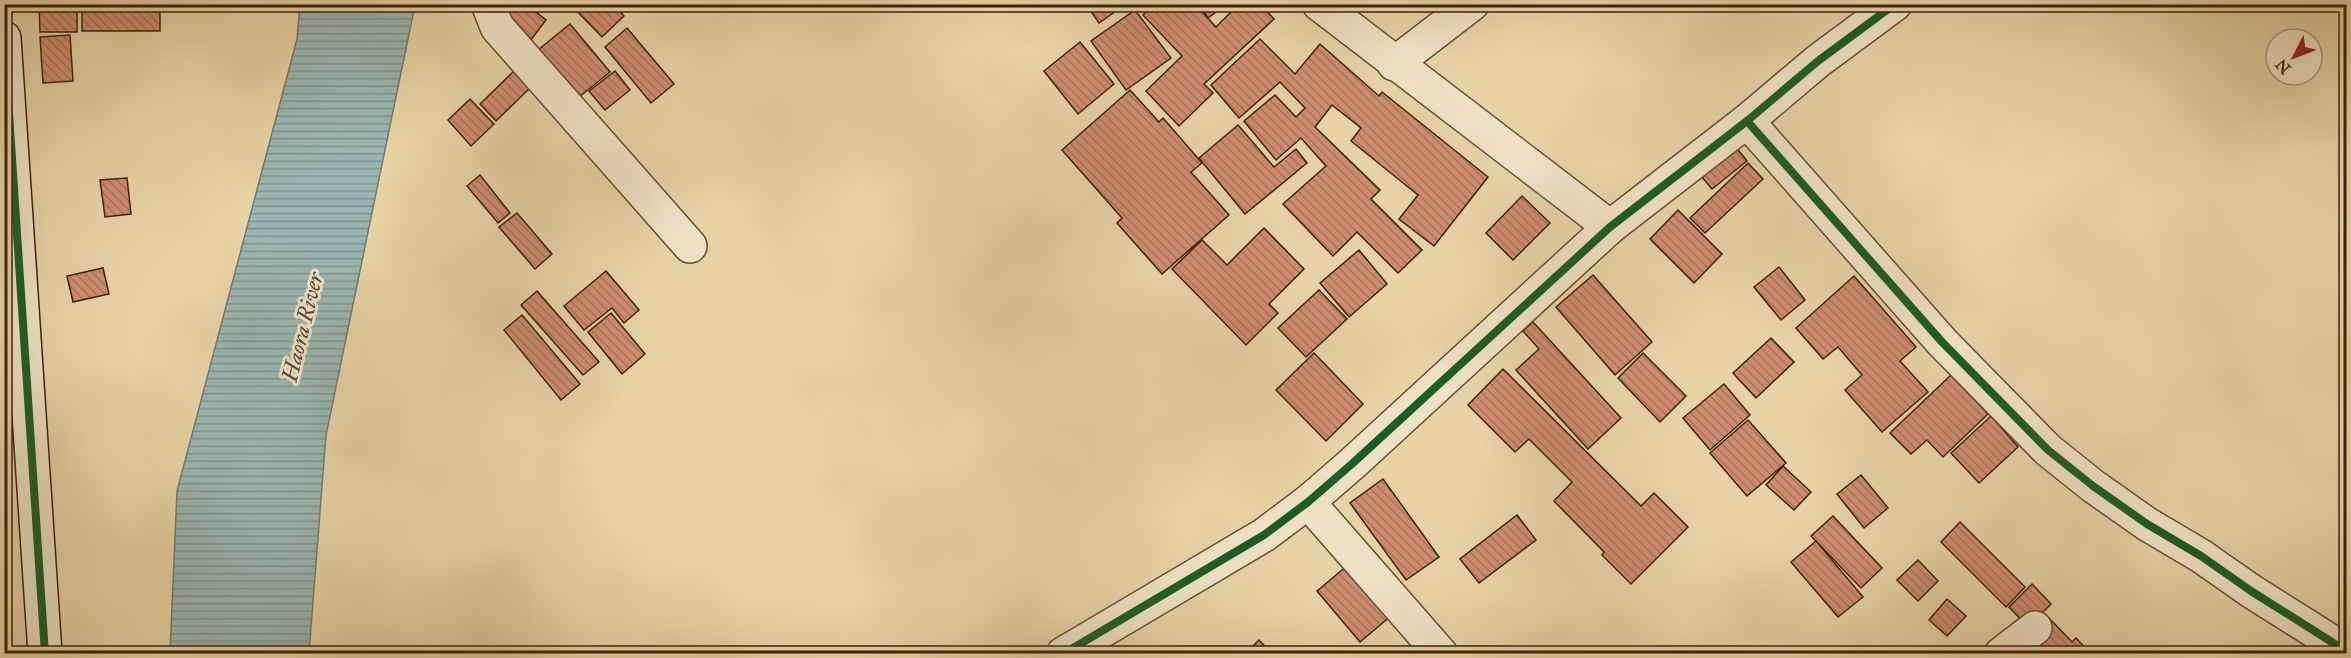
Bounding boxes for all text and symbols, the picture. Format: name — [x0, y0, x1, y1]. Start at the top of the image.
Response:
north arrow — [2264, 27, 2324, 87]
text: N — [2271, 55, 2295, 78]
water label: Haora River — [276, 268, 330, 386]

